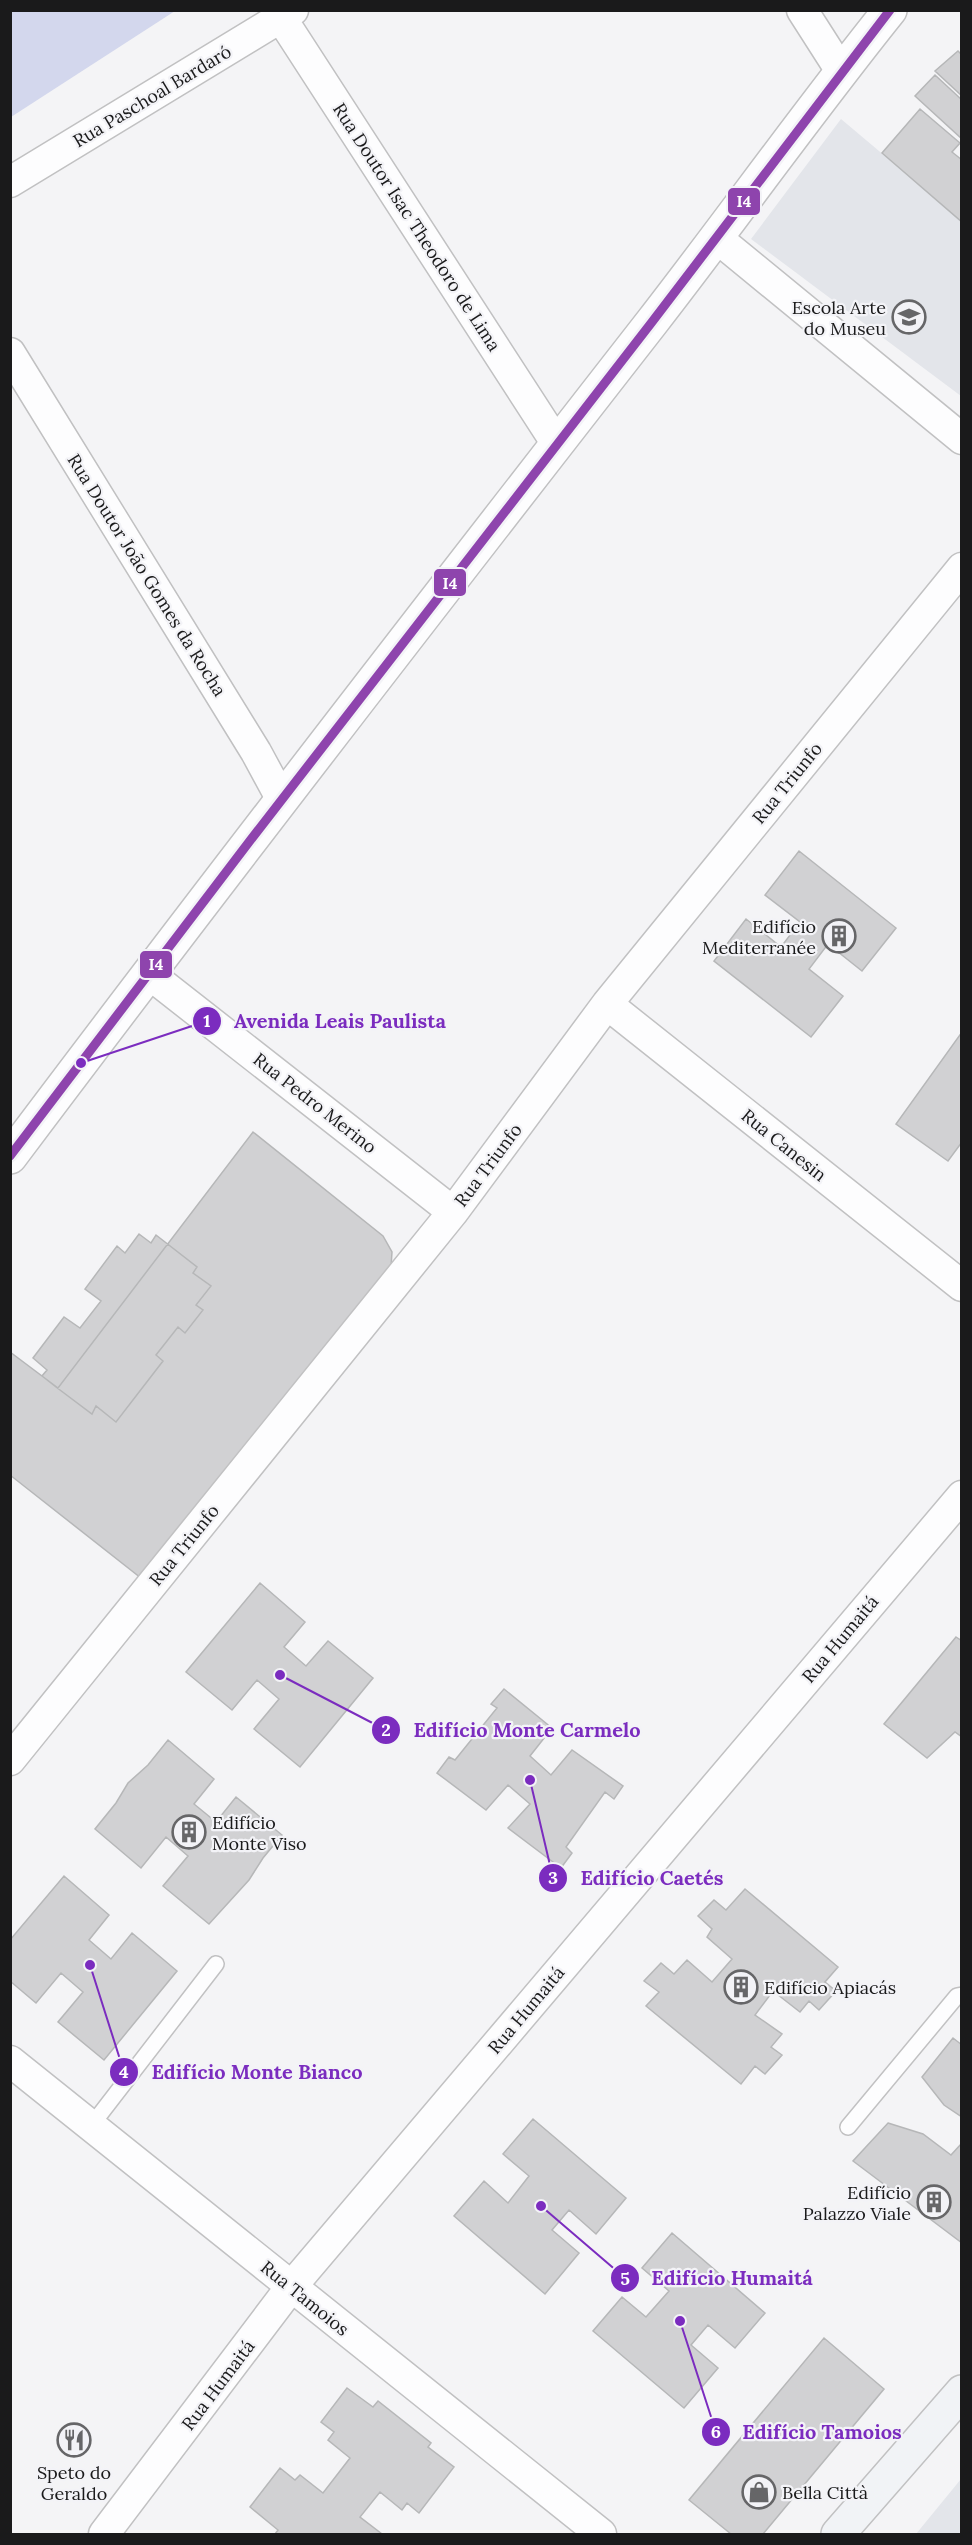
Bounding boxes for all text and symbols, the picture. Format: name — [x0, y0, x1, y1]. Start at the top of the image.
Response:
street label: Rua Paschoal Bardaró — [69, 40, 235, 152]
street label: Rua Doutor Isac Theodoro de Lima — [328, 99, 506, 355]
line badge: I4 — [727, 187, 761, 216]
text: I4 — [737, 191, 752, 211]
place label: Escola Arte do Museu — [792, 296, 886, 340]
school or university icon: Escola Arte do Museu — [891, 299, 927, 335]
street label: Rua Doutor João Gomes da Rocha — [63, 449, 231, 701]
line badge: I4 — [433, 568, 467, 597]
text: I4 — [443, 573, 458, 593]
street label: Rua Triunfo — [747, 738, 827, 828]
place label: Edifício Mediterranée — [702, 915, 816, 959]
building icon: Edifício Mediterranée — [821, 918, 857, 954]
line badge: I4 — [139, 950, 173, 979]
text: I4 — [149, 954, 164, 974]
callout: Avenida Leais Paulista — [192, 1002, 458, 1040]
text: Avenida Leais Paulista — [234, 1008, 447, 1033]
text: 1 — [203, 1009, 211, 1032]
street label: Rua Pedro Merino — [249, 1048, 381, 1158]
street label: Rua Canesin — [737, 1104, 831, 1186]
street label: Rua Triunfo — [449, 1119, 527, 1211]
street label: Rua Triunfo — [144, 1500, 224, 1590]
street label: Rua Humaitá — [797, 1590, 883, 1688]
callout: Edifício Monte Carmelo — [371, 1711, 652, 1749]
text: Edifício Monte Carmelo — [413, 1717, 641, 1742]
text: 2 — [381, 1718, 391, 1741]
place label: Edifício Monte Viso — [212, 1811, 307, 1855]
building icon: Edifício Monte Viso — [171, 1814, 207, 1850]
callout: Edifício Caetés — [538, 1859, 736, 1897]
text: Edifício Caetés — [580, 1865, 724, 1890]
text: 3 — [548, 1866, 558, 1889]
street label: Rua Humaitá — [483, 1961, 569, 2059]
building icon: Edifício Apiacás — [723, 1969, 759, 2005]
place label: Edifício Apiacás — [764, 1976, 896, 1999]
callout: Edifício Monte Bianco — [109, 2053, 374, 2091]
text: Edifício Monte Bianco — [151, 2059, 363, 2084]
text: 4 — [119, 2060, 129, 2083]
place label: Edifício Palazzo Viale — [803, 2181, 911, 2225]
building icon: Edifício Palazzo Viale — [916, 2184, 952, 2220]
street label: Rua Tamoios — [256, 2255, 354, 2341]
callout: Edifício Humaitá — [610, 2259, 825, 2297]
text: Edifício Humaitá — [651, 2265, 813, 2290]
text: 5 — [620, 2267, 630, 2290]
street label: Rua Humaitá — [176, 2335, 260, 2435]
callout: Edifício Tamoios — [701, 2413, 914, 2451]
text: Edifício Tamoios — [742, 2419, 902, 2444]
text: 6 — [711, 2420, 721, 2443]
restaurant icon: Speto do Geraldo — [56, 2422, 92, 2458]
place label: Speto do Geraldo — [37, 2461, 111, 2505]
shop icon: Bella Città — [741, 2474, 777, 2510]
place label: Bella Città — [782, 2481, 868, 2504]

